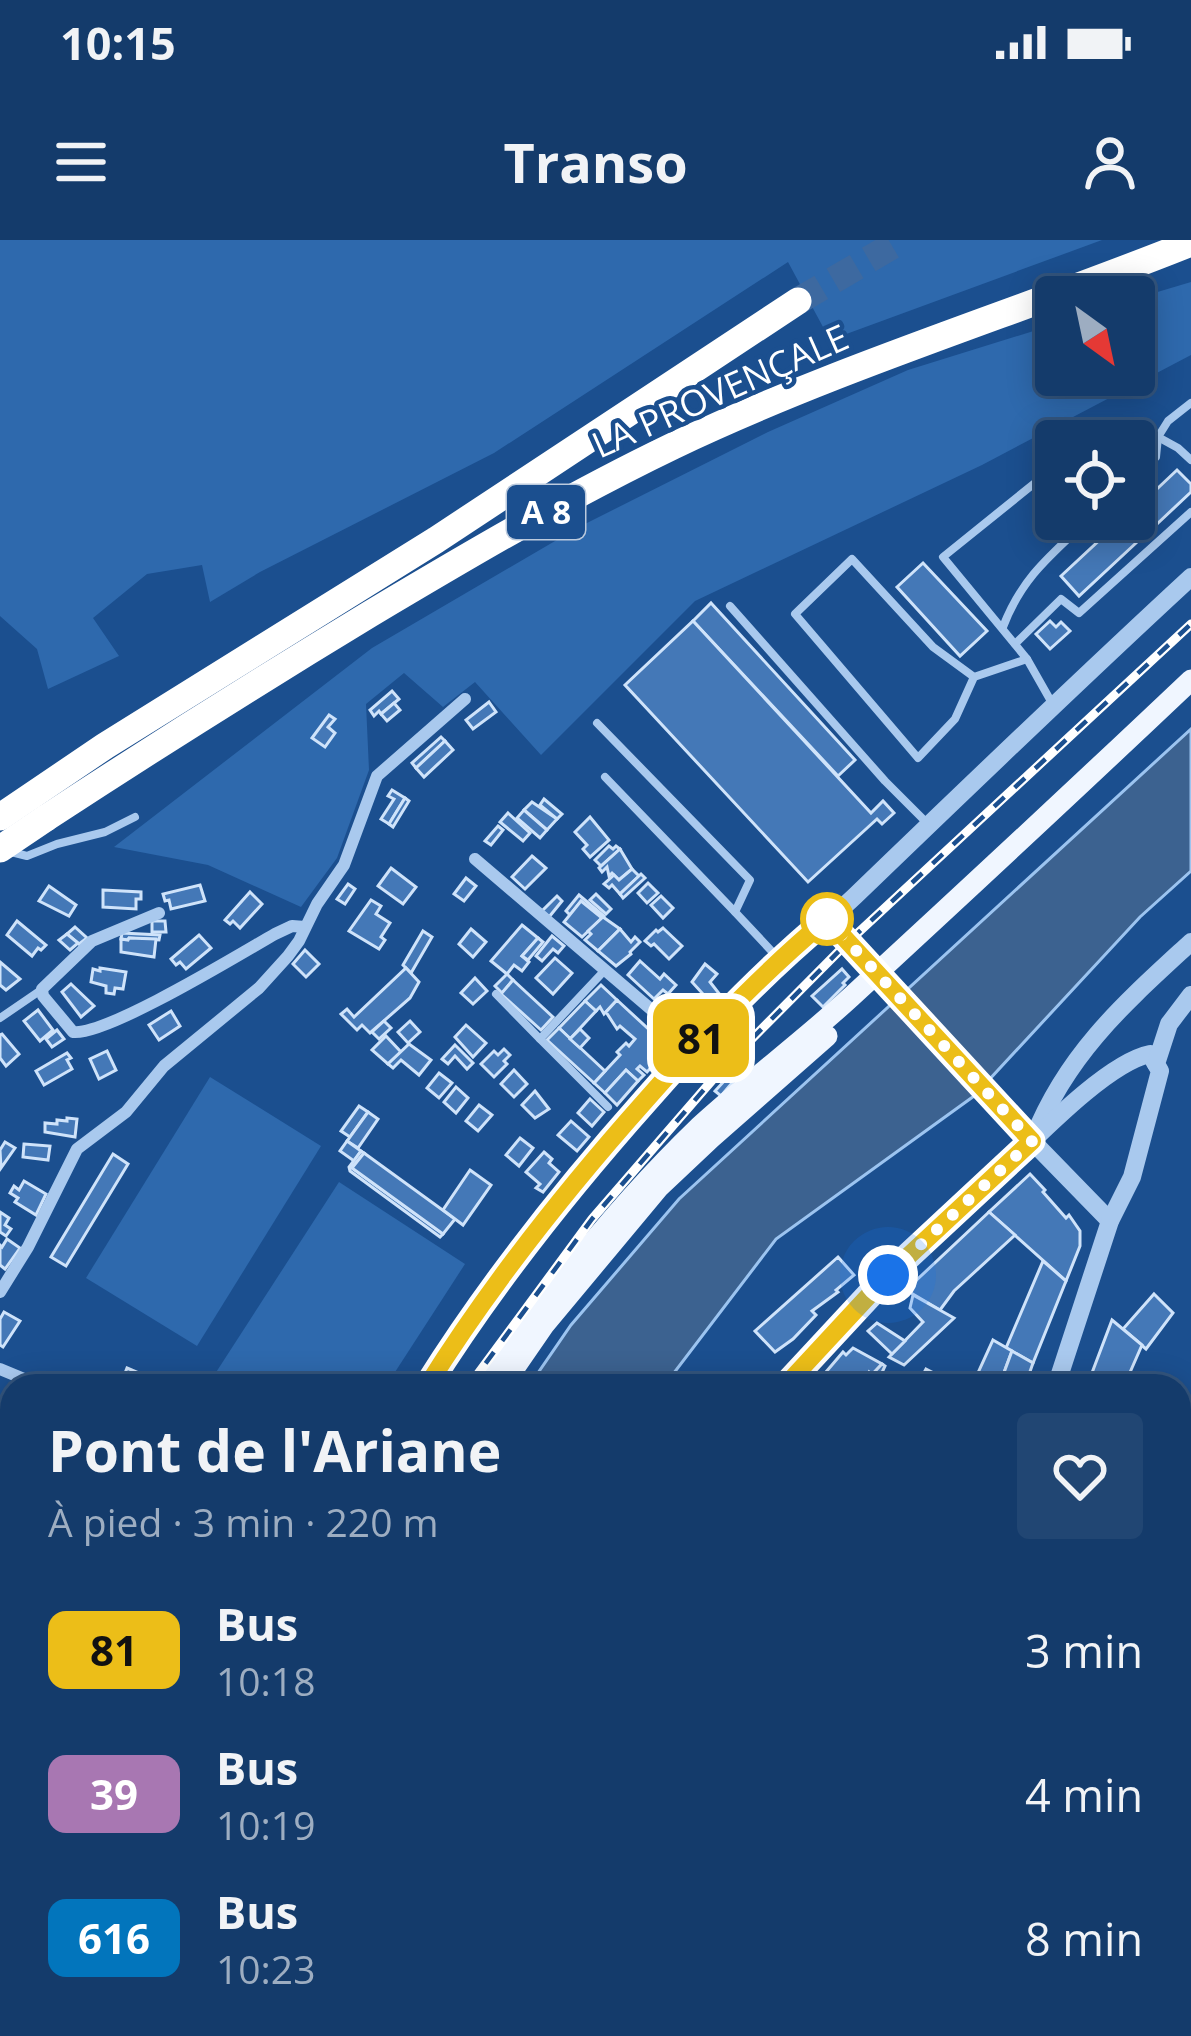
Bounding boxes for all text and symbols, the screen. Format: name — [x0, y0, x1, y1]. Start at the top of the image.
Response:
text: 10:15 — [60, 12, 176, 73]
text: Transo — [503, 125, 688, 199]
icon: menu — [48, 129, 114, 195]
icon: person — [1077, 129, 1143, 195]
north arrow — [1035, 276, 1155, 396]
map controls — [1035, 276, 1155, 540]
street label: LA PROVENÇALE — [584, 312, 856, 469]
button: locate — [1035, 420, 1155, 540]
road number: A 8 — [507, 485, 585, 539]
unlabelled marker — [802, 894, 852, 944]
line badge: 81 — [647, 999, 755, 1077]
text: 81 — [677, 1009, 725, 1066]
your location — [858, 1245, 918, 1305]
text: Pont de l'Ariane — [48, 1411, 501, 1489]
button: heart — [1017, 1413, 1143, 1539]
text: À pied · 3 min · 220 m — [48, 1495, 439, 1548]
text: Bus — [216, 1593, 298, 1654]
text: 3 min — [1025, 1620, 1143, 1681]
text: 81 — [90, 1621, 138, 1678]
text: 10:18 — [216, 1654, 315, 1707]
text: Bus — [216, 1737, 298, 1798]
text: 4 min — [1025, 1764, 1143, 1825]
text: 39 — [90, 1765, 138, 1822]
text: 10:19 — [216, 1798, 315, 1851]
text: Bus — [216, 1881, 298, 1942]
text: 8 min — [1025, 1908, 1143, 1969]
text: 616 — [78, 1909, 150, 1966]
text: 10:23 — [216, 1942, 315, 1995]

